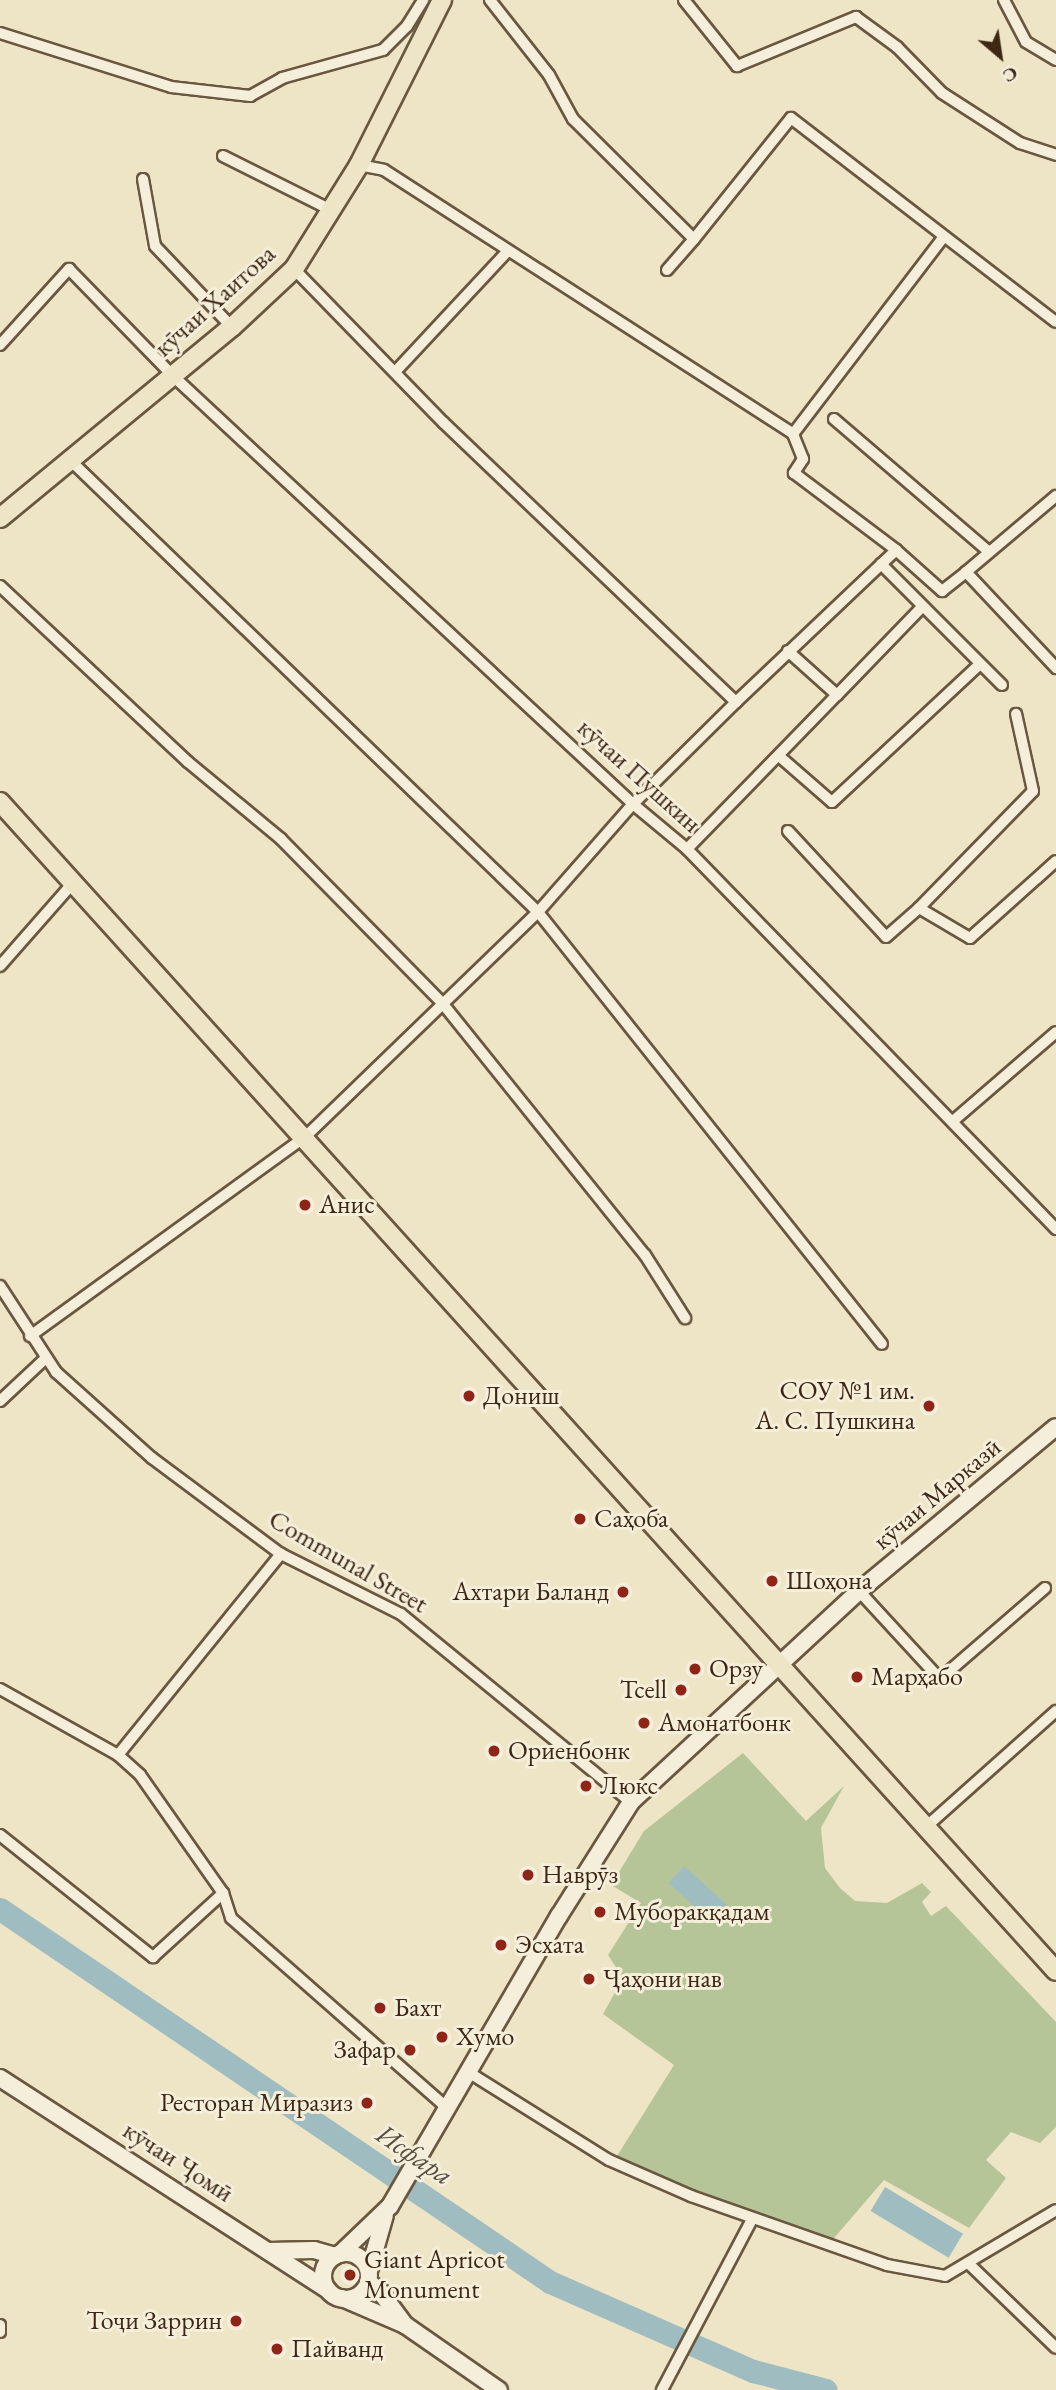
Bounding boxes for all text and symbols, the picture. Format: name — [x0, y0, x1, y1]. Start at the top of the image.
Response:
north arrow — [965, 21, 1035, 91]
text: С — [998, 61, 1022, 89]
street label: кӯчаи Хаитова — [148, 238, 282, 364]
street label: кӯчаи Пушкин — [571, 712, 707, 840]
place label: Анис — [319, 1189, 375, 1221]
marker: Анис — [297, 1197, 313, 1213]
place label: СОУ №1 им. А. С. Пушкина — [755, 1375, 915, 1436]
place label: Дониш — [483, 1380, 559, 1412]
marker: Дониш — [461, 1388, 477, 1404]
marker: СОУ №1 им. А. С. Пушкина — [921, 1398, 937, 1414]
street label: кӯчаи Марказӣ — [867, 1431, 1007, 1557]
place label: Саҳоба — [594, 1503, 668, 1535]
street label: Communal Street — [263, 1504, 433, 1620]
marker: Саҳоба — [572, 1511, 588, 1527]
place label: Шоҳона — [786, 1565, 872, 1597]
marker: Шоҳона — [764, 1573, 780, 1589]
place label: Ахтари Баланд — [452, 1576, 609, 1608]
marker: Ахтари Баланд — [615, 1584, 631, 1600]
place label: Орзу — [709, 1653, 763, 1685]
marker: Орзу — [687, 1661, 703, 1677]
place label: Марҳабо — [871, 1661, 963, 1693]
marker: Марҳабо — [849, 1669, 865, 1685]
place label: Tcell — [620, 1674, 667, 1706]
marker: Tcell — [673, 1682, 689, 1698]
place label: Амонатбонк — [658, 1707, 791, 1739]
marker: Амонатбонк — [636, 1715, 652, 1731]
place label: Ориенбонк — [508, 1735, 630, 1767]
marker: Ориенбонк — [486, 1743, 502, 1759]
place label: Люкс — [600, 1770, 658, 1802]
marker: Люкс — [578, 1778, 594, 1794]
place label: Наврӯз — [542, 1859, 618, 1891]
marker: Наврӯз — [520, 1867, 536, 1883]
place label: Муборакқадам — [614, 1896, 770, 1928]
marker: Муборакқадам — [592, 1904, 608, 1920]
place label: Эсхата — [515, 1929, 584, 1961]
marker: Эсхата — [493, 1937, 509, 1953]
place label: Ҷаҳони нав — [603, 1963, 722, 1995]
marker: Ҷаҳони нав — [581, 1971, 597, 1987]
place label: Бахт — [394, 1992, 441, 2024]
marker: Бахт — [372, 2000, 388, 2016]
place label: Хумо — [456, 2021, 514, 2053]
marker: Хумо — [434, 2029, 450, 2045]
place label: Зафар — [334, 2034, 396, 2066]
marker: Зафар — [402, 2042, 418, 2058]
place label: Ресторан Миразиз — [160, 2087, 353, 2119]
marker: Ресторан Миразиз — [359, 2095, 375, 2111]
street label: кӯчаи Ҷомӣ — [117, 2115, 239, 2209]
water label: Исфара — [370, 2116, 460, 2192]
place label: Giant Apricot Monument — [364, 2244, 504, 2306]
marker: Giant Apricot Monument — [342, 2267, 358, 2283]
place label: Тоҷи Заррин — [86, 2305, 222, 2337]
marker: Тоҷи Заррин — [228, 2313, 244, 2329]
place label: Пайванд — [291, 2333, 383, 2365]
marker: Пайванд — [269, 2341, 285, 2357]

